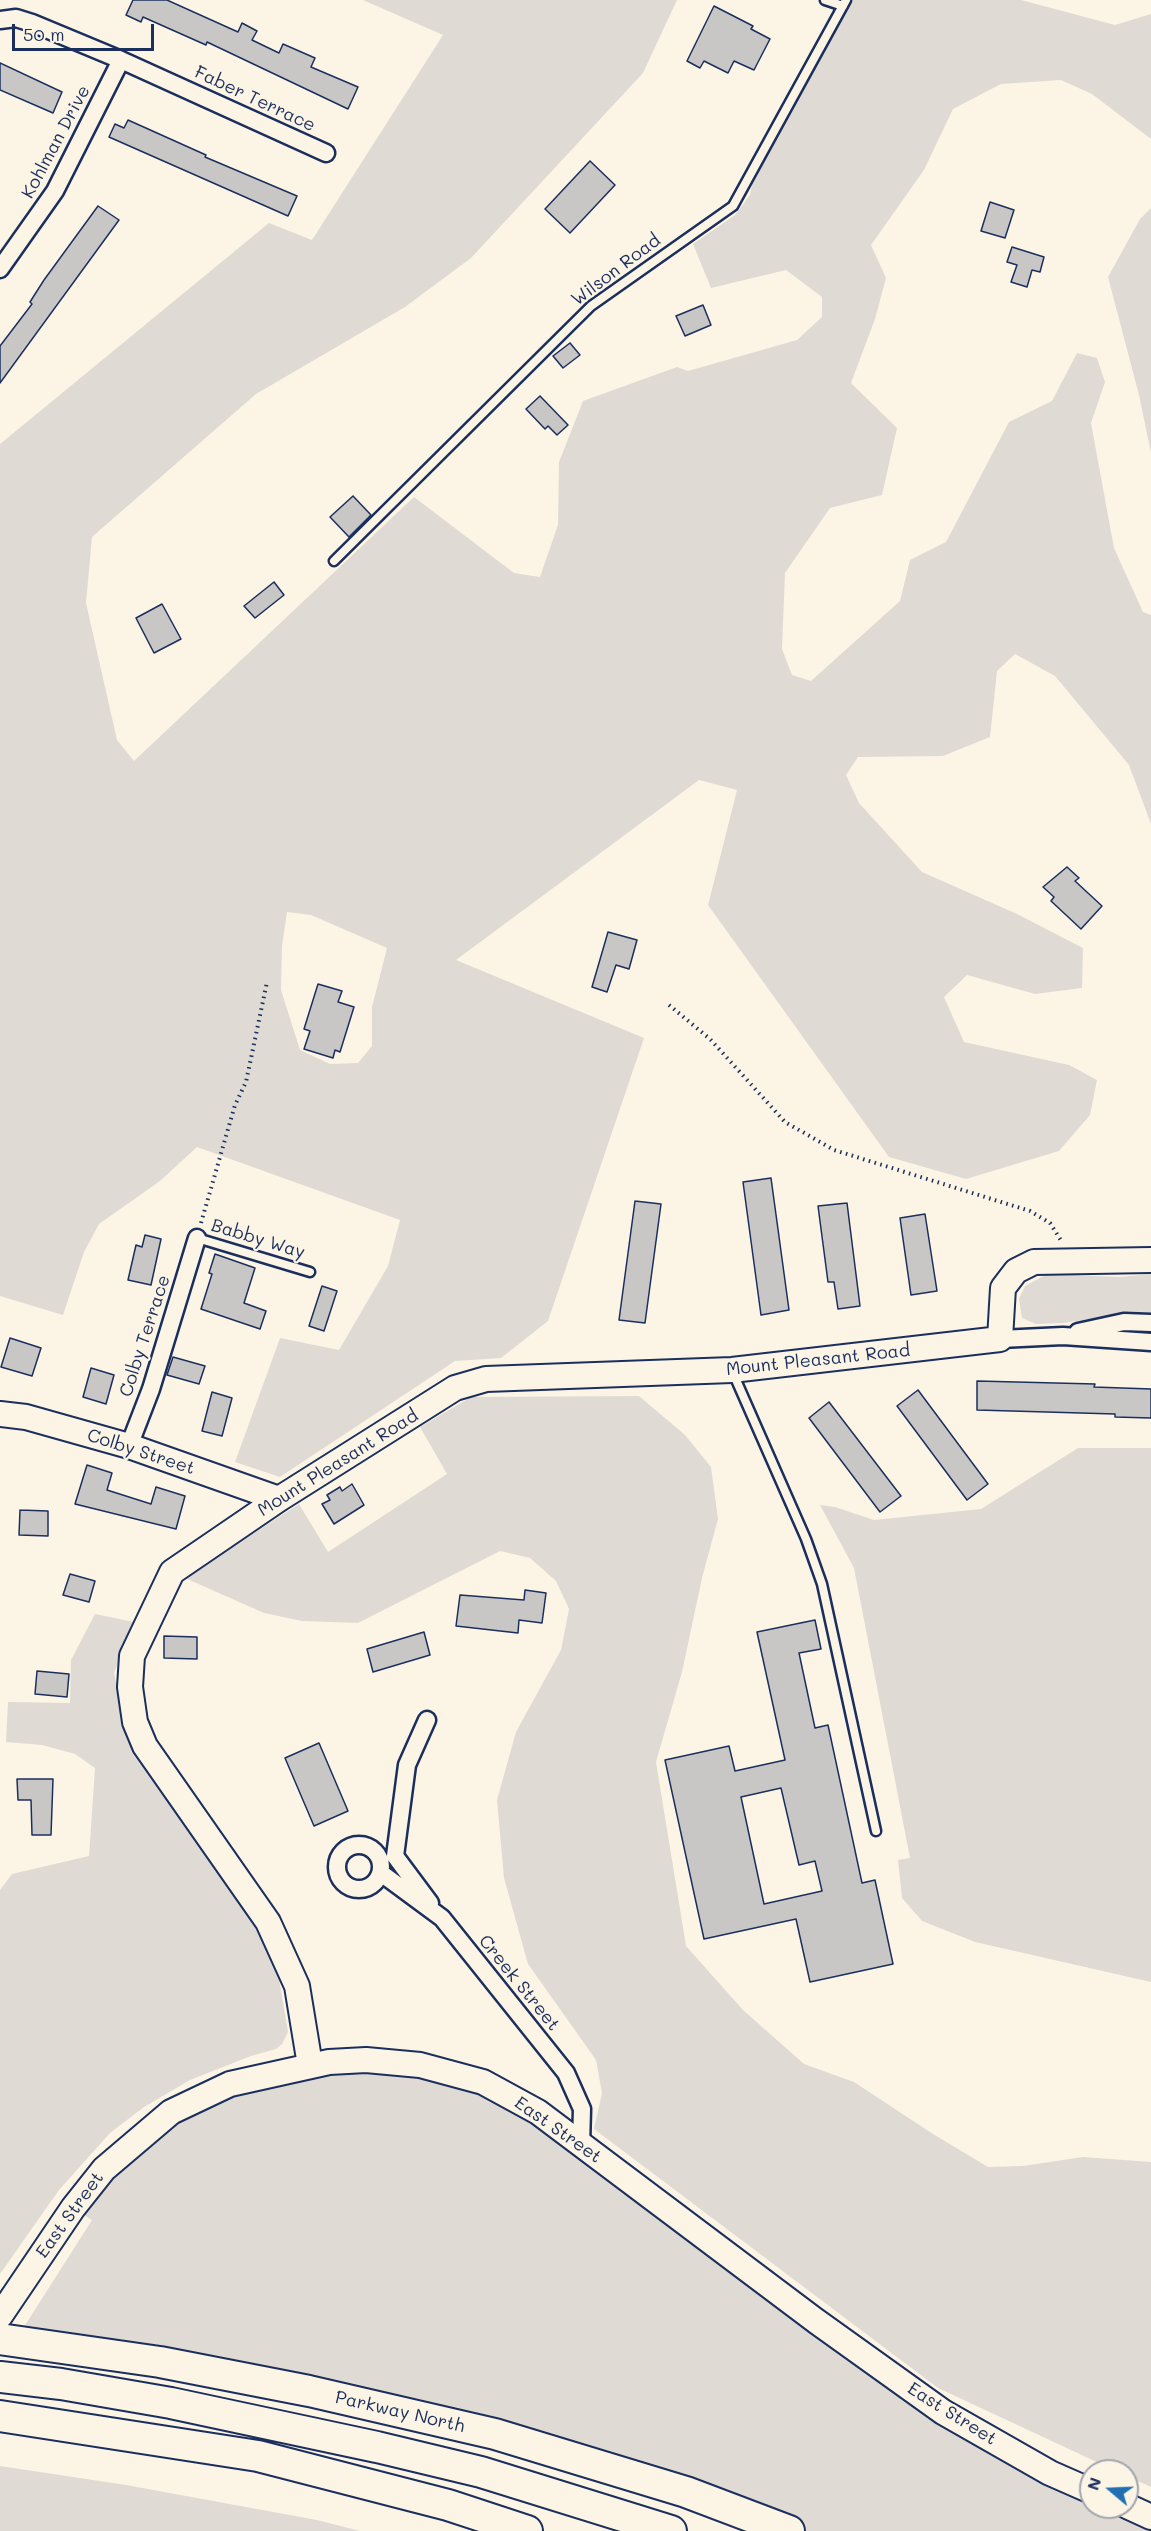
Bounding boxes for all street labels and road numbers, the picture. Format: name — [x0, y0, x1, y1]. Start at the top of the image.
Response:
street label: Faber Terrace — [191, 62, 319, 136]
street label: Kohlman Drive — [17, 82, 95, 202]
street label: Wilson Road — [567, 230, 665, 310]
street label: Babby Way — [209, 1215, 307, 1263]
street label: Colby Terrace — [115, 1272, 175, 1400]
street label: Mount Pleasant Road — [725, 1340, 911, 1380]
street label: Mount Pleasant Road — [254, 1405, 422, 1521]
street label: Colby Street — [84, 1424, 198, 1480]
street label: Creek Street — [474, 1931, 564, 2035]
street label: East Street — [510, 2092, 606, 2168]
street label: East Street — [32, 2168, 108, 2262]
street label: East Street — [903, 2378, 1001, 2450]
street label: Parkway North — [333, 2387, 467, 2437]

